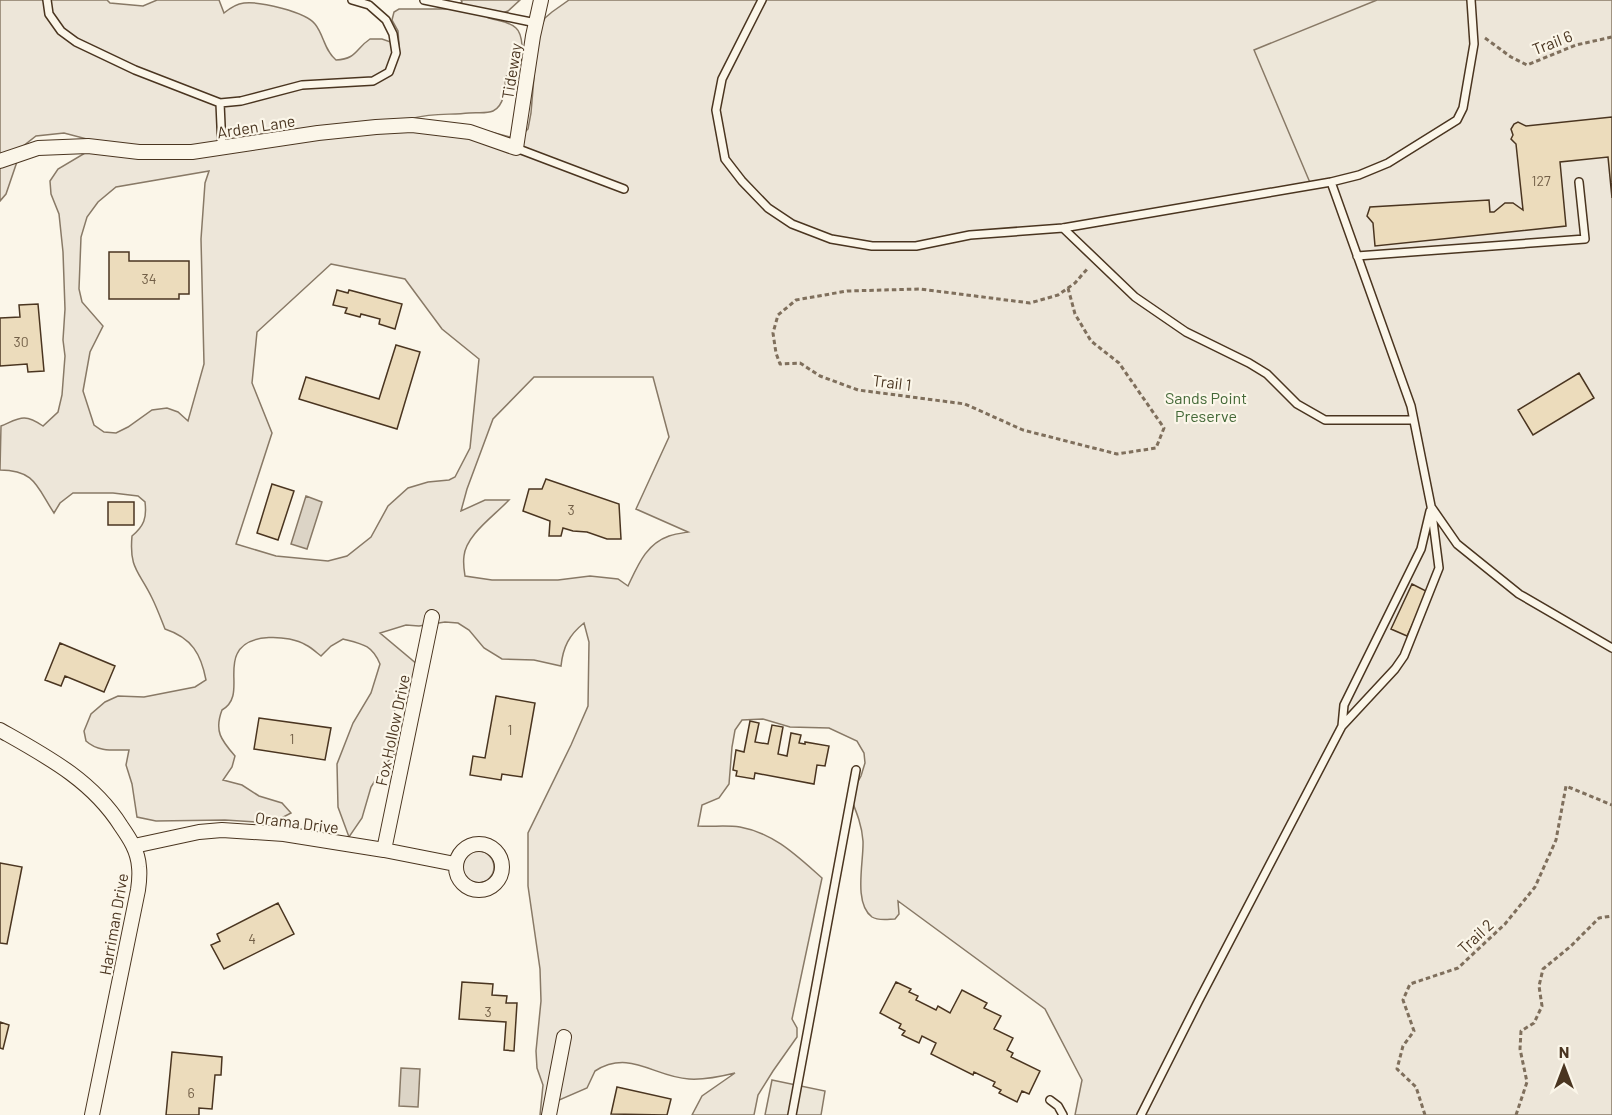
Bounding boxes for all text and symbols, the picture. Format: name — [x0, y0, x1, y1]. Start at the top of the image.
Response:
street label: Trail 6 — [1529, 26, 1575, 58]
street label: Tideway — [497, 41, 525, 101]
street label: Arden Lane — [216, 110, 296, 142]
house number: 127 — [1531, 172, 1551, 189]
house number: 34 — [142, 270, 156, 287]
house number: 30 — [13, 333, 29, 350]
street label: Trail 1 — [872, 370, 912, 394]
park label: Sands Point Preserve — [1165, 388, 1247, 425]
house number: 3 — [567, 501, 575, 518]
street label: Fox Hollow Drive — [371, 673, 413, 787]
house number: 1 — [508, 721, 512, 738]
house number: 1 — [290, 730, 294, 747]
street label: Orama Drive — [254, 807, 340, 837]
street label: Harriman Drive — [95, 872, 131, 976]
street label: Trail 2 — [1453, 915, 1497, 957]
house number: 4 — [248, 930, 256, 947]
house number: 3 — [484, 1003, 492, 1020]
north arrow — [1534, 1037, 1594, 1097]
text: N — [1559, 1042, 1569, 1061]
house number: 6 — [187, 1084, 195, 1101]

